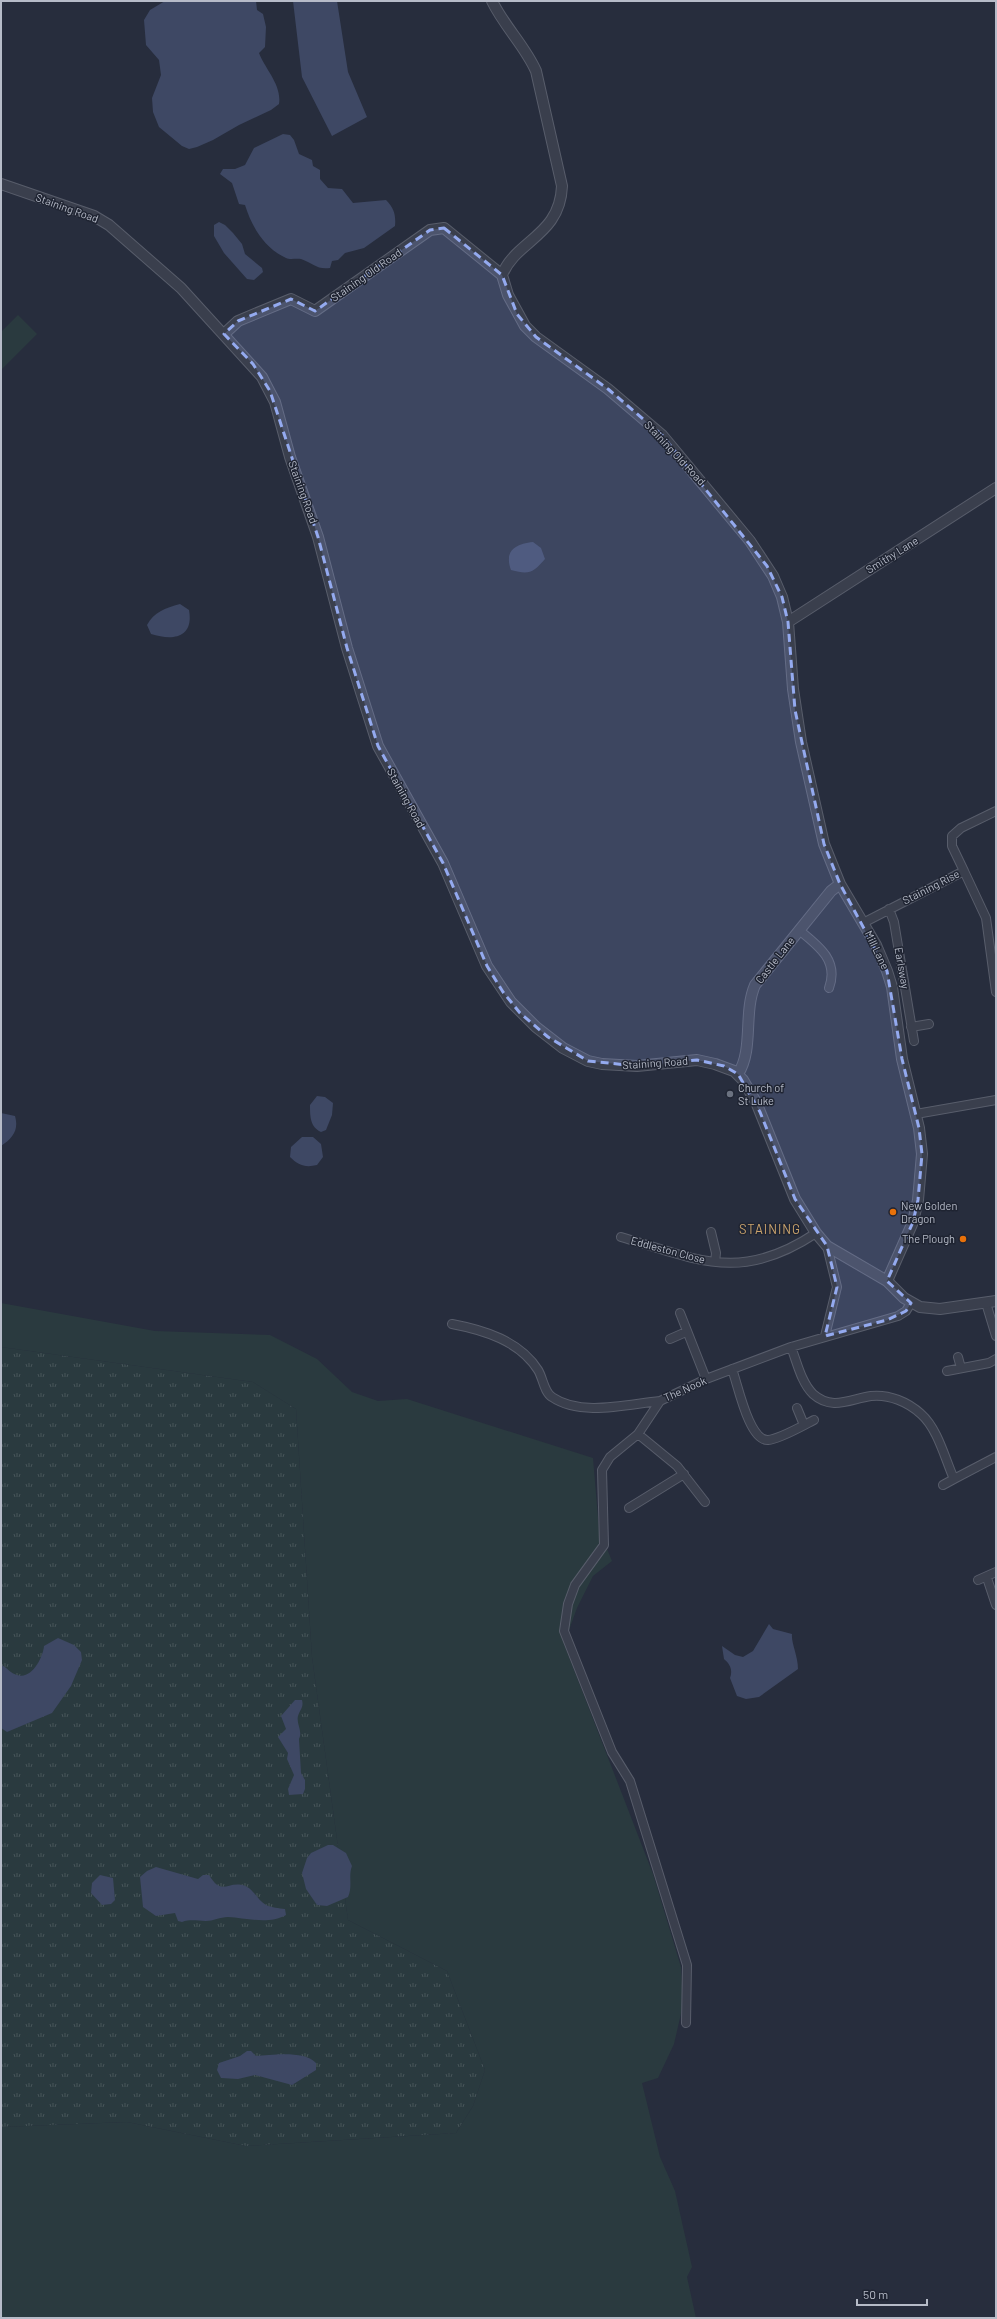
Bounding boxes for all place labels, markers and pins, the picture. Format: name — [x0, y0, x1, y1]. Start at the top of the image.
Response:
place label: Church of St Luke — [738, 1081, 784, 1107]
marker: Church of St Luke — [725, 1089, 735, 1099]
place label: New Golden Dragon — [901, 1199, 957, 1225]
marker: New Golden Dragon — [888, 1207, 898, 1217]
place label: The Plough — [902, 1232, 955, 1245]
marker: The Plough — [958, 1234, 968, 1244]

